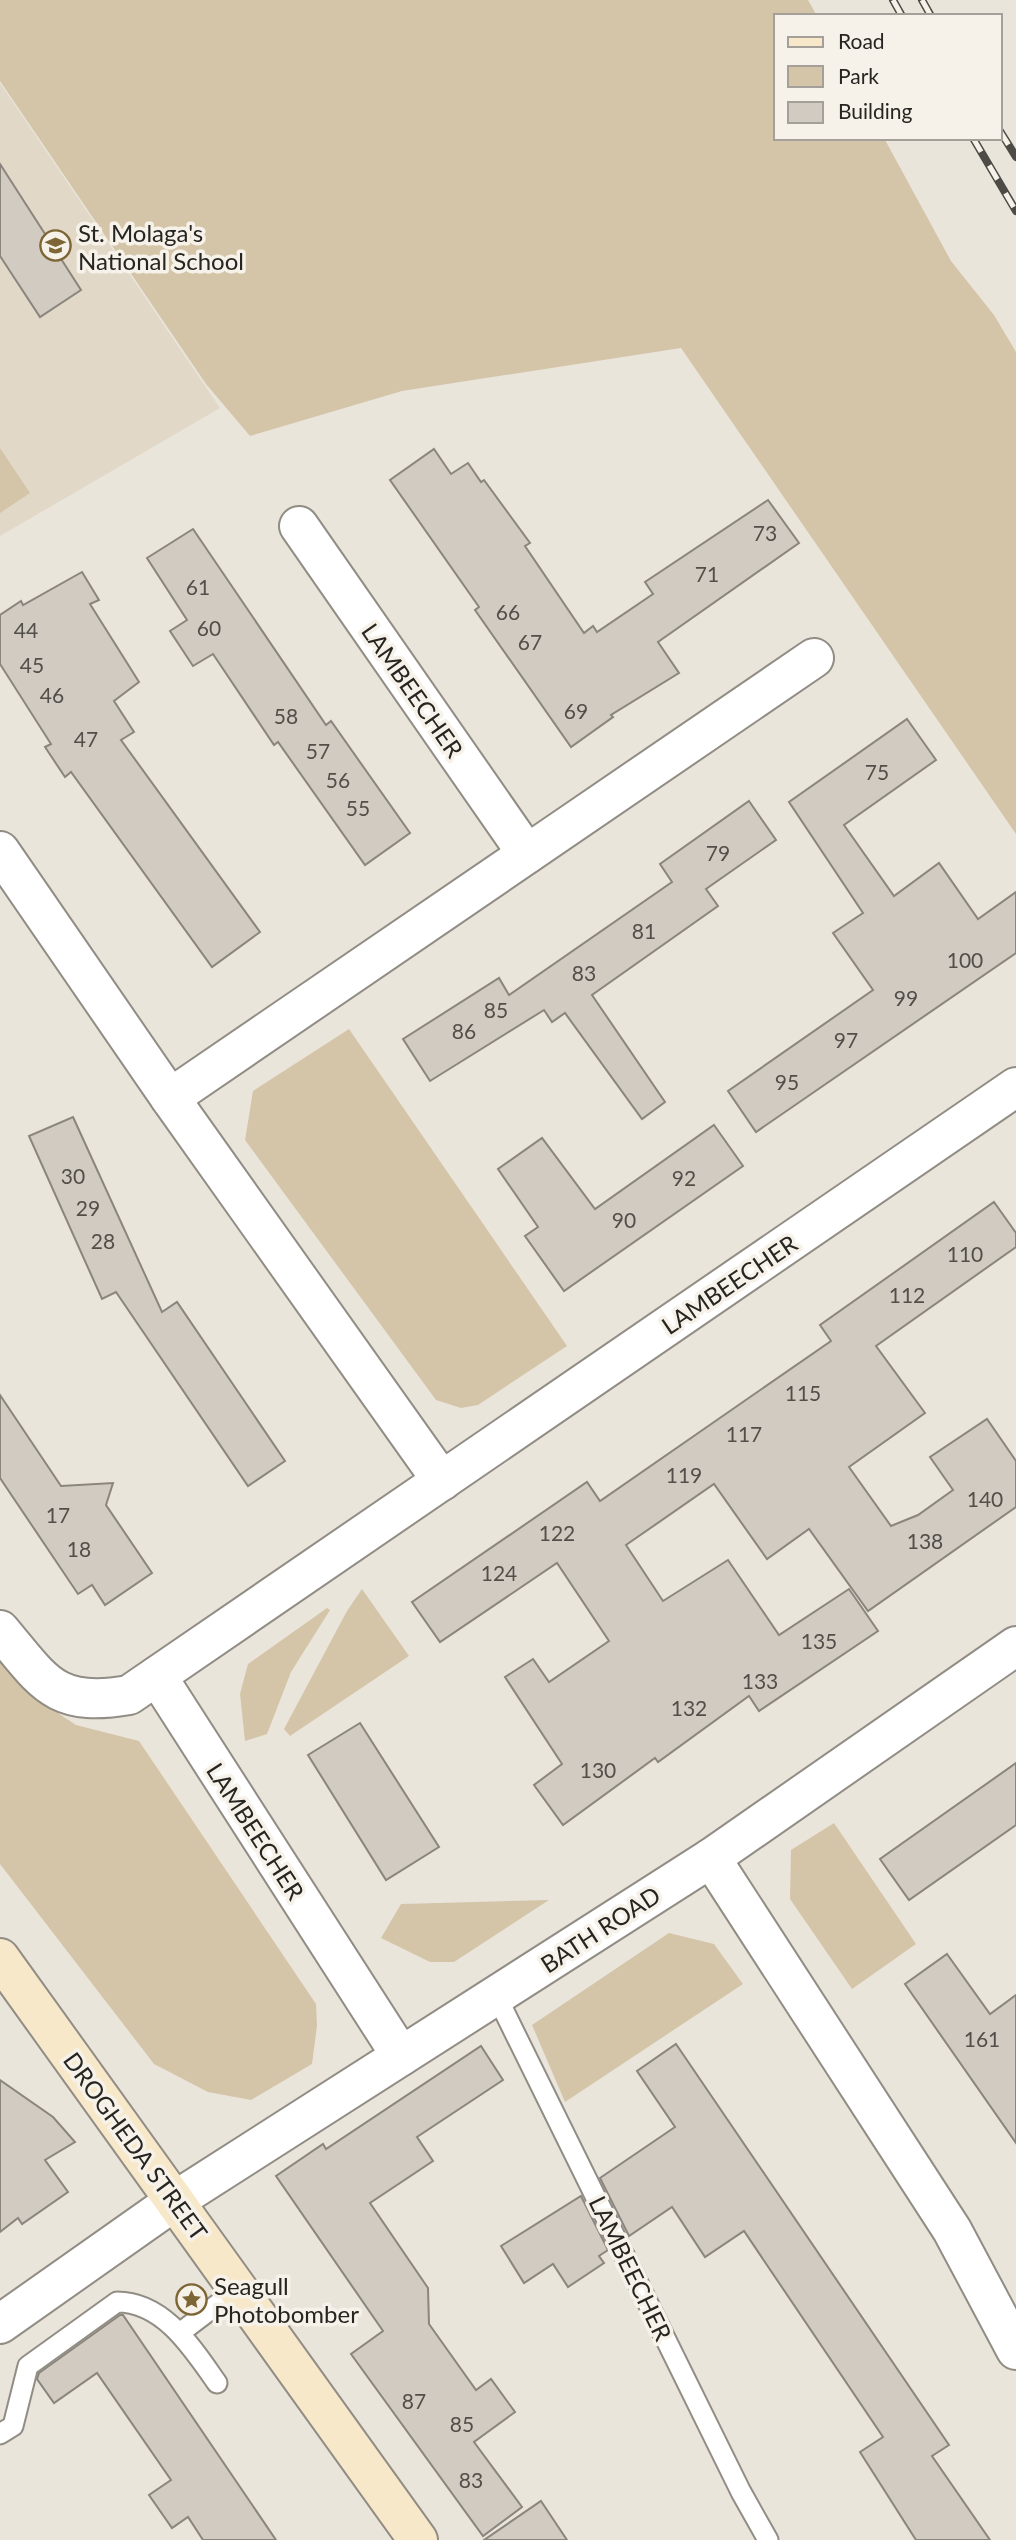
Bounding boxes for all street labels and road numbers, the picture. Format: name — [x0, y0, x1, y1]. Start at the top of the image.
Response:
street label: LAMBEECHER — [356, 617, 470, 763]
street label: LAMBEECHER — [656, 1228, 802, 1340]
street label: LAMBEECHER — [201, 1757, 311, 1905]
street label: BATH ROAD — [535, 1880, 665, 1978]
street label: DROGHEDA STREET — [58, 2046, 214, 2246]
street label: LAMBEECHER — [584, 2191, 678, 2345]

